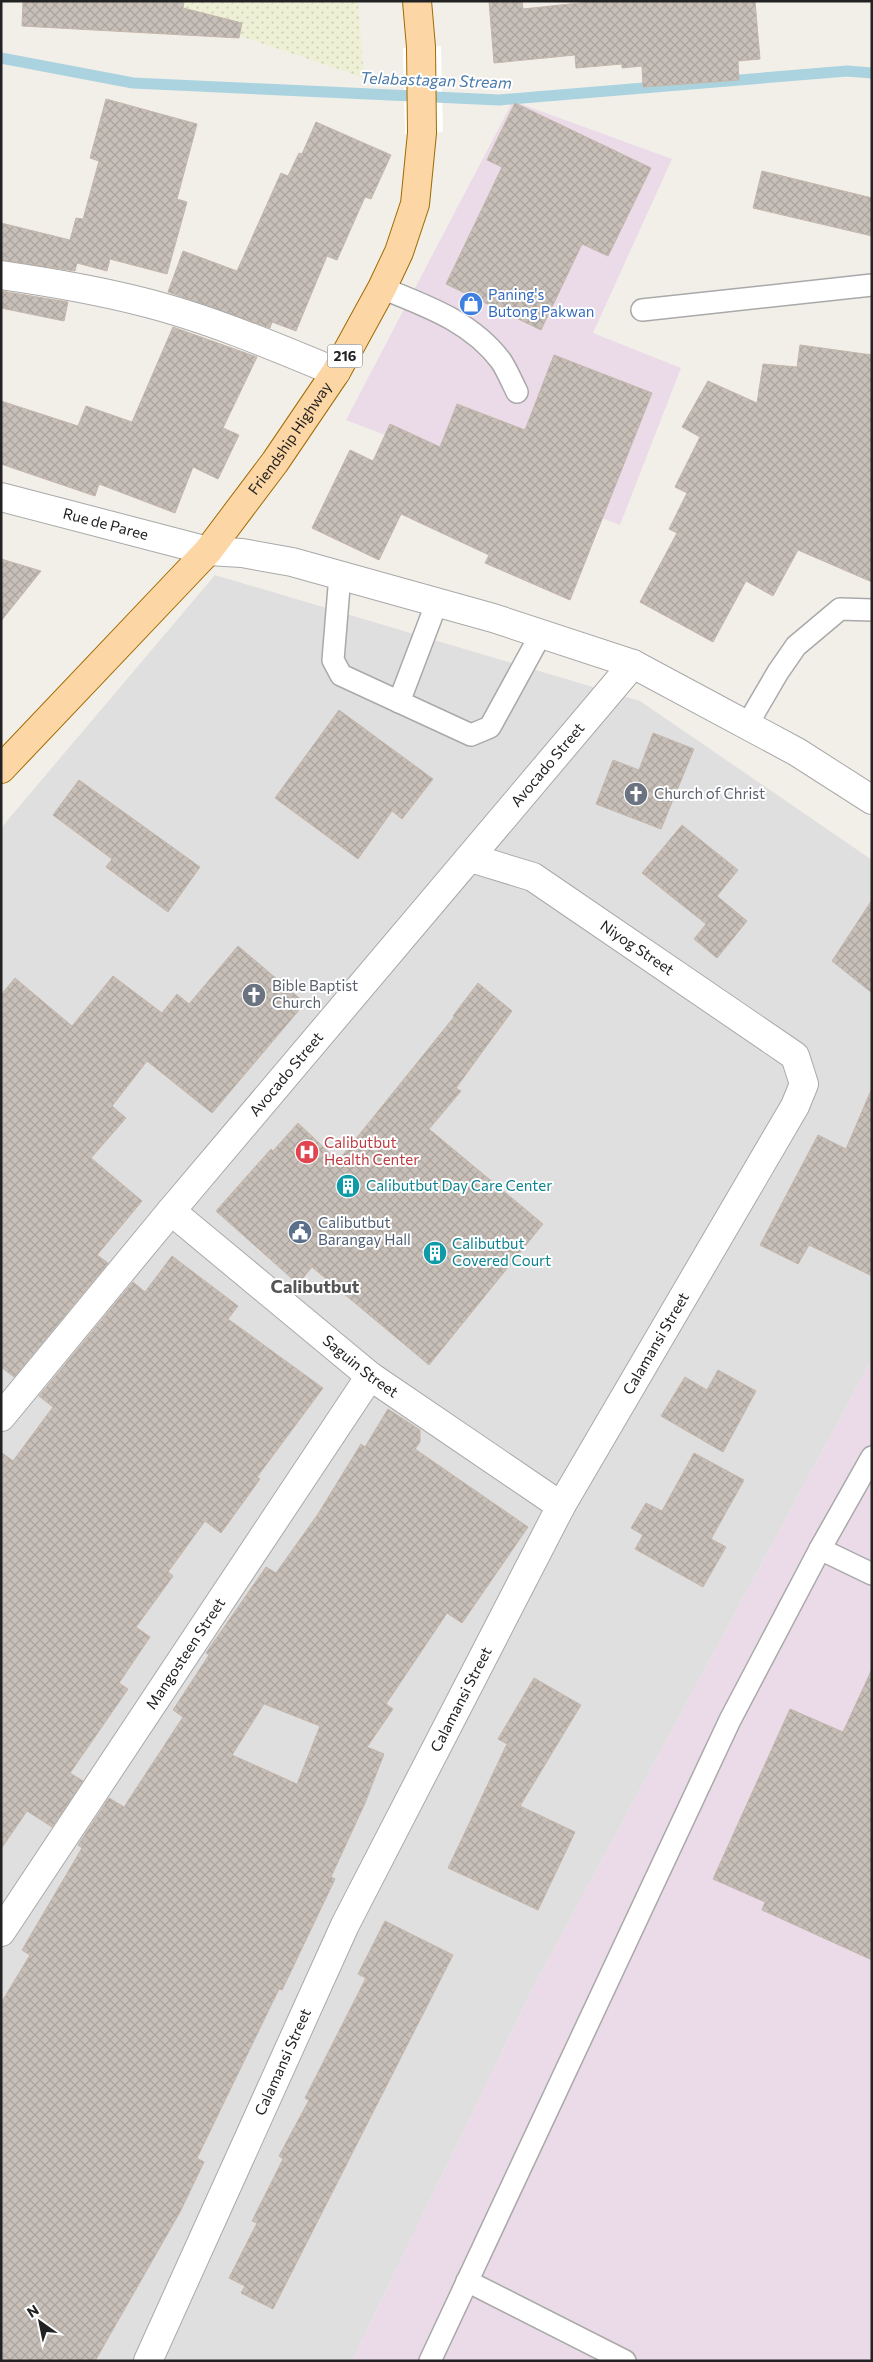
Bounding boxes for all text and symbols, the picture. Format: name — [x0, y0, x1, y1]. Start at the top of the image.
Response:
water label: Telabastagan Stream — [360, 67, 512, 92]
place label: Paning's Butong Pakwan — [488, 285, 594, 320]
shop icon: Paning's Butong Pakwan — [458, 291, 484, 317]
road number: 216 — [328, 344, 362, 368]
street label: Friendship Highway — [244, 378, 335, 498]
street label: Rue de Paree — [61, 504, 150, 543]
street label: Avocado Street — [506, 719, 588, 810]
church icon: Church of Christ — [623, 781, 649, 807]
place label: Church of Christ — [654, 784, 765, 802]
street label: Niyog Street — [597, 916, 678, 978]
place label: Bible Baptist Church — [272, 976, 358, 1011]
church icon: Bible Baptist Church — [241, 982, 267, 1008]
street label: Avocado Street — [245, 1028, 326, 1119]
place label: Calibutbut Health Center — [324, 1133, 419, 1168]
hospital icon: Calibutbut Health Center — [294, 1139, 320, 1165]
building icon: Calibutbut Day Care Center — [335, 1173, 361, 1199]
place label: Calibutbut Day Care Center — [366, 1176, 552, 1194]
place label: Calibutbut Barangay Hall — [318, 1213, 411, 1248]
public building icon: Calibutbut Barangay Hall — [287, 1219, 313, 1245]
place label: Calibutbut Covered Court — [452, 1234, 551, 1269]
building icon: Calibutbut Covered Court — [422, 1240, 448, 1266]
district label: Calibutbut — [271, 1275, 360, 1297]
street label: Calamansi Street — [618, 1289, 692, 1397]
street label: Saguin Street — [319, 1331, 402, 1401]
street label: Mangosteen Street — [141, 1594, 228, 1712]
street label: Calamansi Street — [426, 1644, 495, 1755]
street label: Calamansi Street — [250, 2005, 314, 2118]
north arrow — [15, 2297, 65, 2347]
text: N — [24, 2301, 42, 2321]

